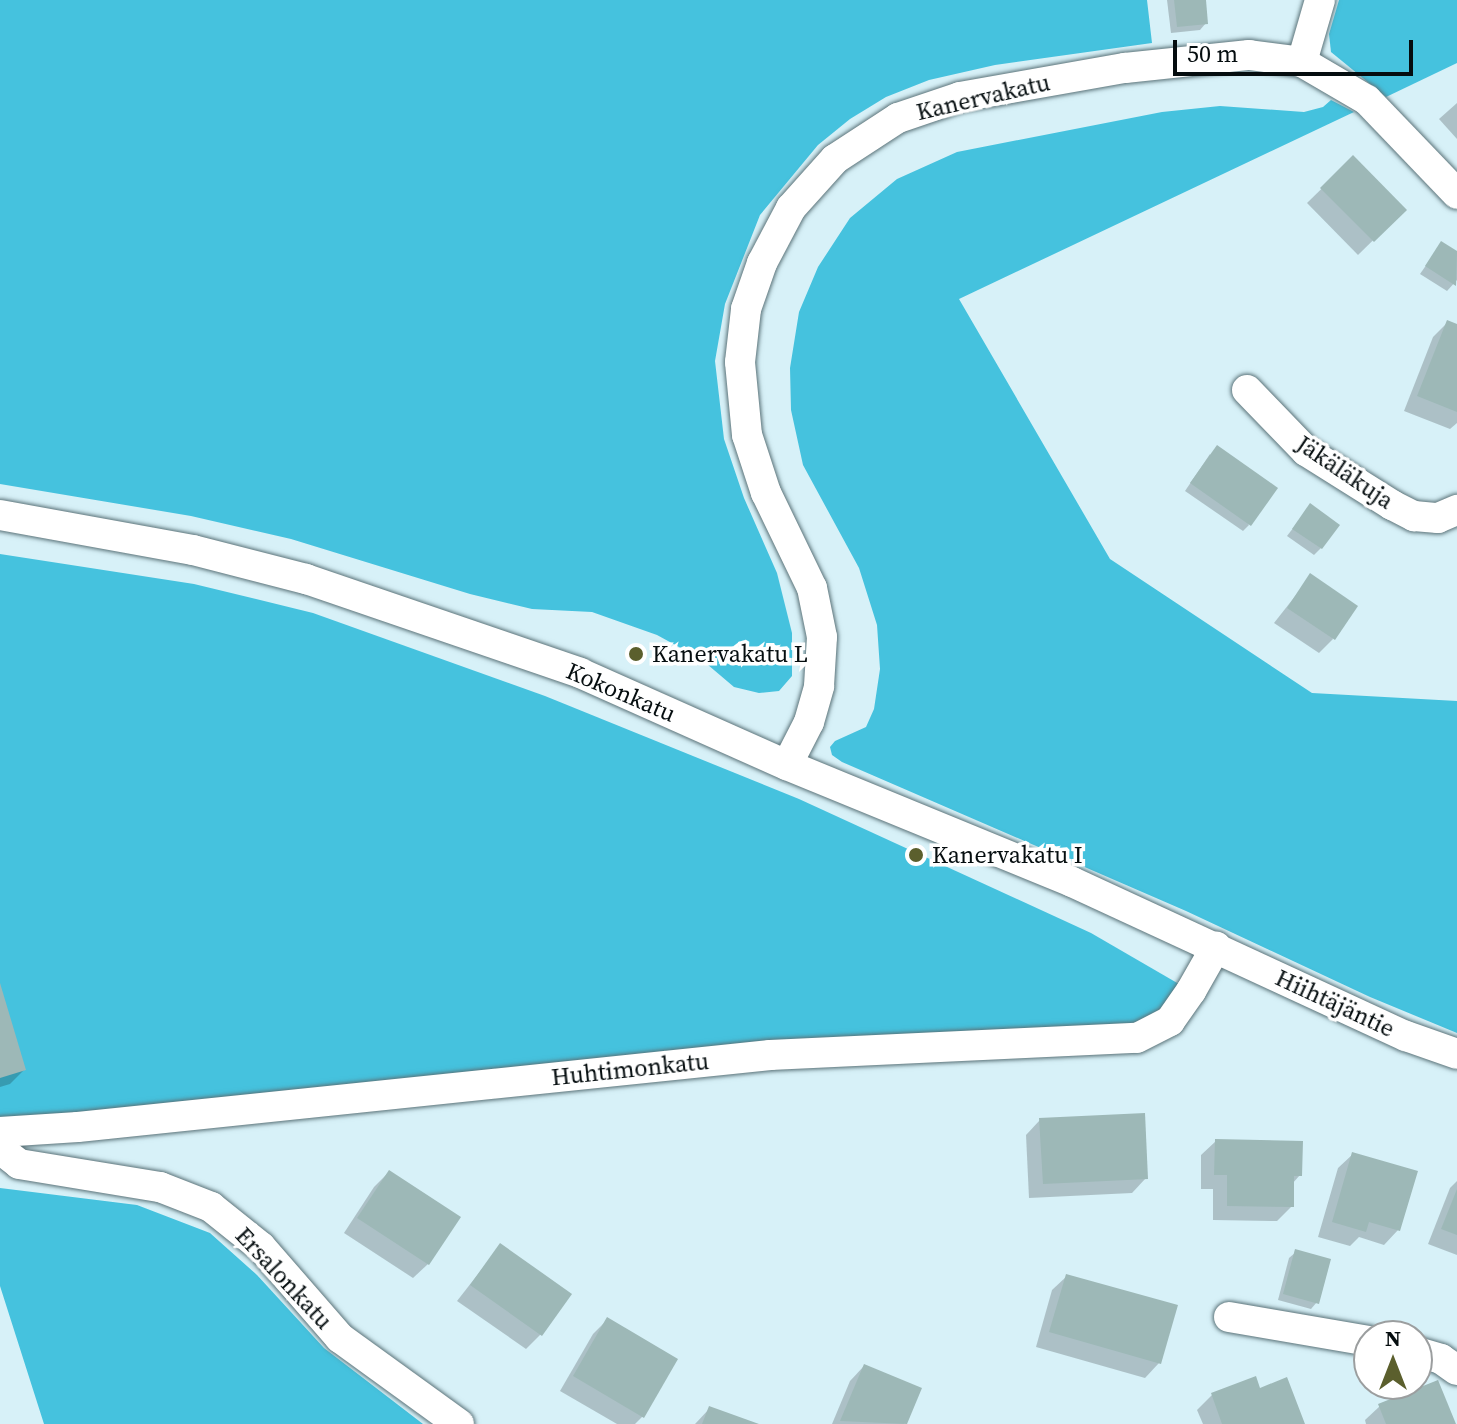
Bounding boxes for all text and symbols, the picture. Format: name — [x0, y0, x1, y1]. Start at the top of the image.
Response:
scale bar — [1177, 24, 1417, 74]
text: 50 m — [1187, 37, 1238, 70]
street label: Kanervakatu — [913, 68, 1053, 126]
street label: Jäkäläkuja — [1291, 429, 1399, 515]
place label: Kanervakatu L — [652, 640, 808, 668]
marker: Kanervakatu L — [627, 645, 645, 663]
street label: Kokonkatu — [562, 656, 680, 728]
place label: Kanervakatu I — [932, 841, 1083, 869]
marker: Kanervakatu I — [907, 846, 925, 864]
street label: Hiihtäjäntie — [1271, 963, 1399, 1043]
street label: Huhtimonkatu — [550, 1046, 710, 1092]
street label: Ersalonkatu — [229, 1221, 339, 1335]
north arrow — [1353, 1320, 1433, 1400]
text: N — [1385, 1323, 1401, 1353]

